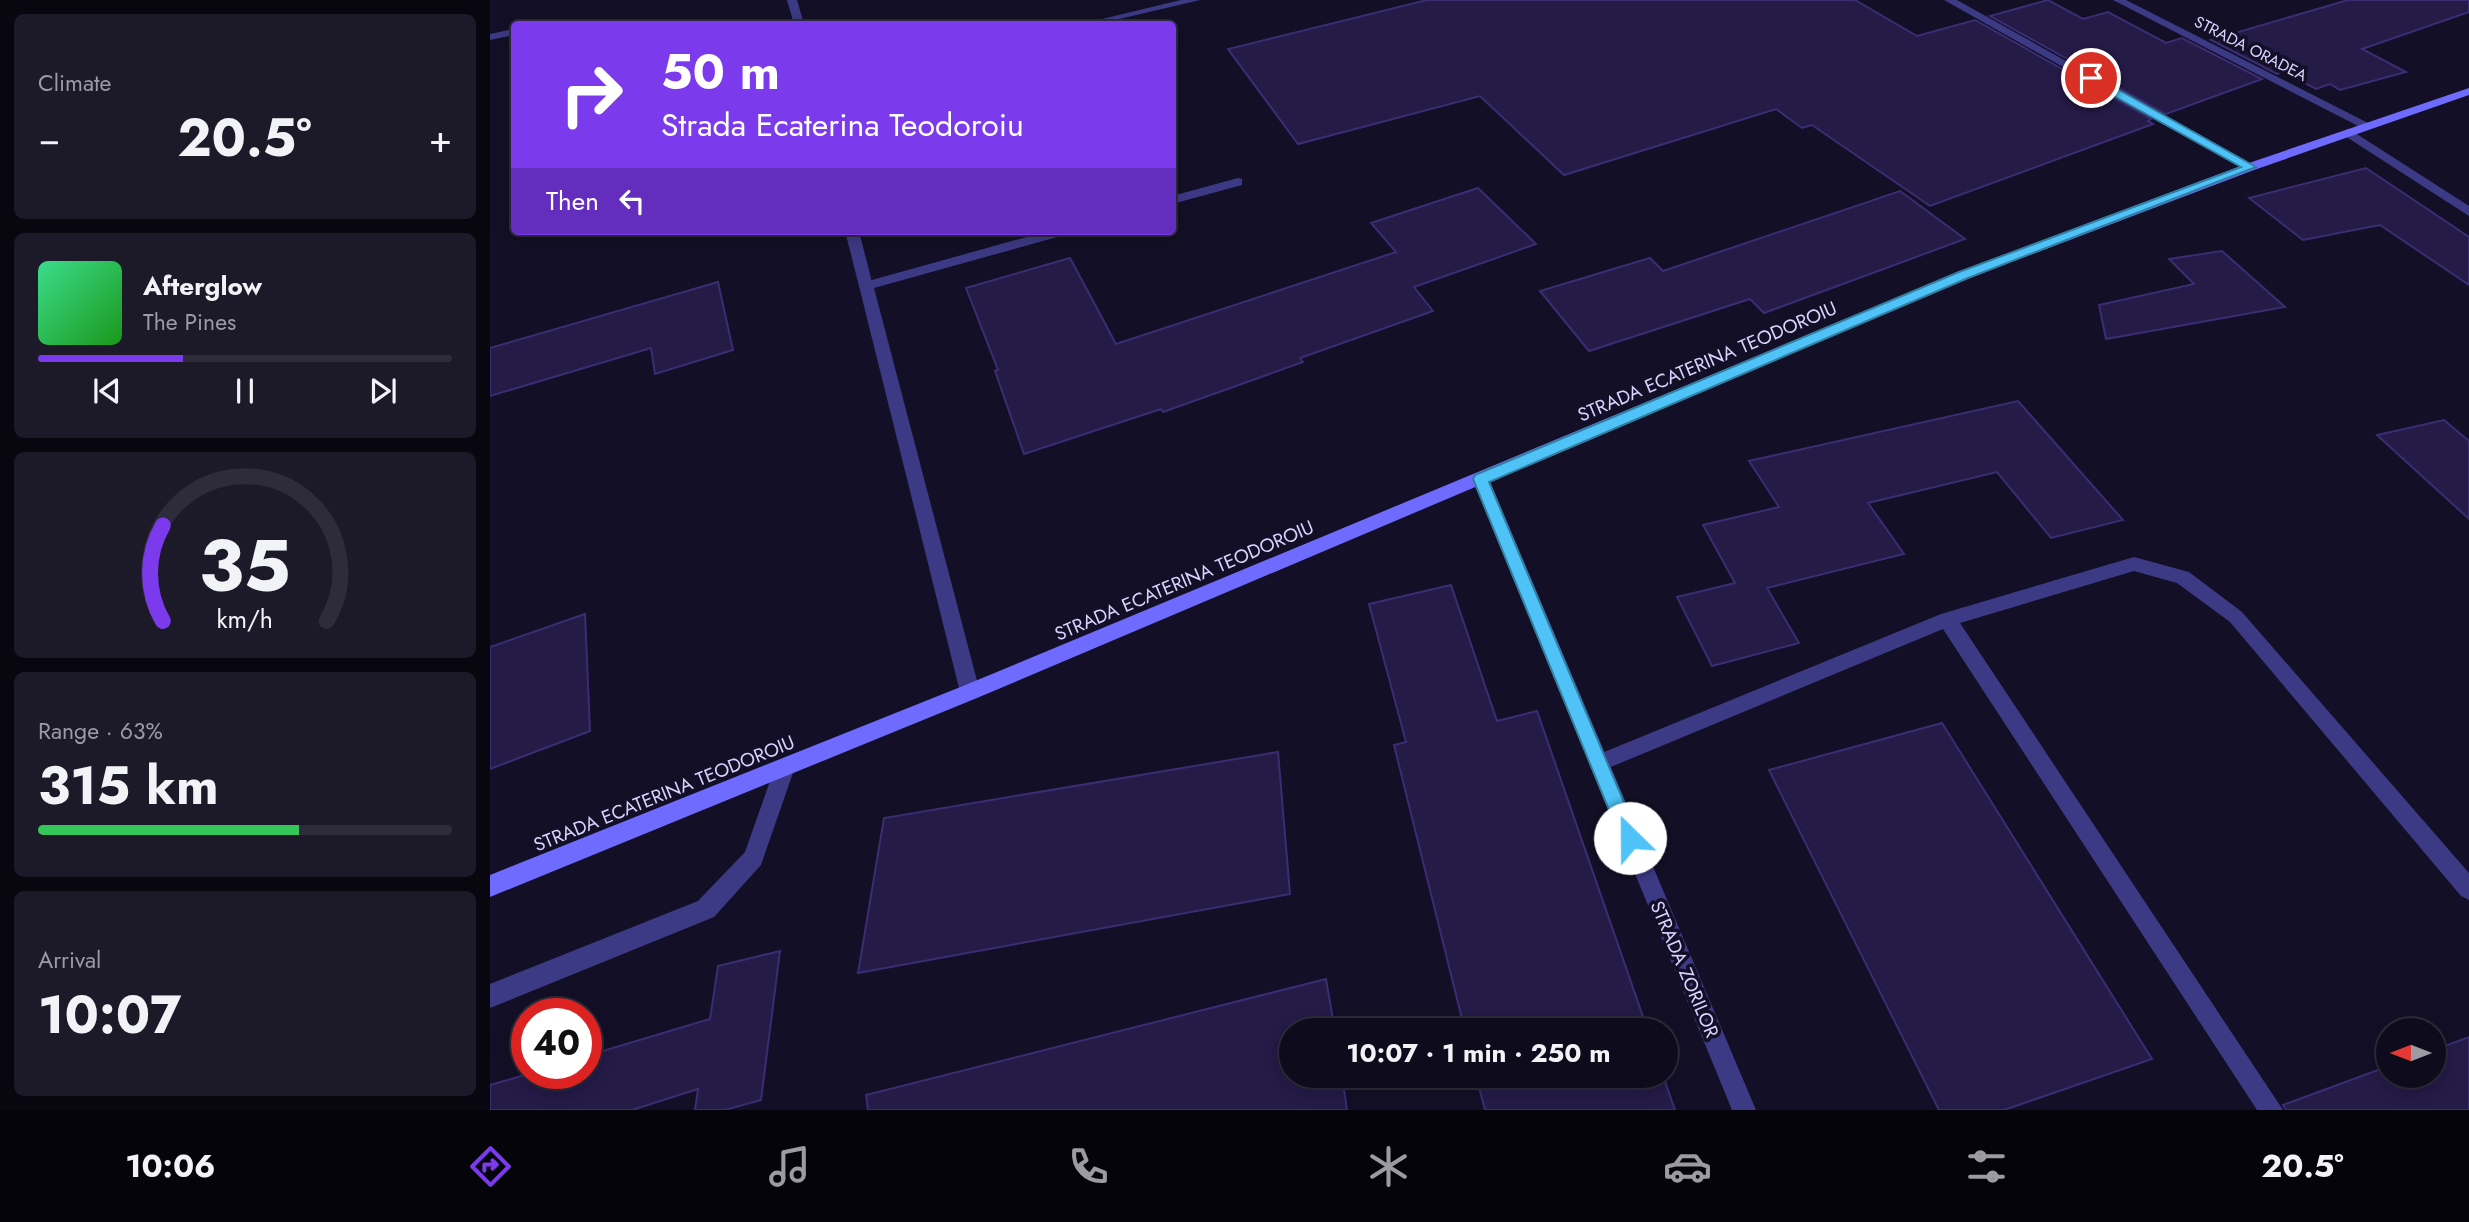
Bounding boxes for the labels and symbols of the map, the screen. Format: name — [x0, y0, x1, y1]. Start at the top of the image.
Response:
street label: STRADA ORADEA — [2190, 10, 2312, 87]
pin — [2061, 48, 2121, 108]
street label: STRADA ECATERINA TEODOROIU — [1573, 294, 1841, 428]
street label: STRADA ECATERINA TEODOROIU — [1050, 513, 1318, 647]
street label: STRADA ECATERINA TEODOROIU — [530, 729, 799, 858]
position arrow — [1593, 801, 1667, 875]
street label: STRADA ZORILOR — [1644, 897, 1726, 1042]
speed limit sign: 40 — [511, 998, 602, 1089]
north arrow — [2376, 1018, 2446, 1088]

